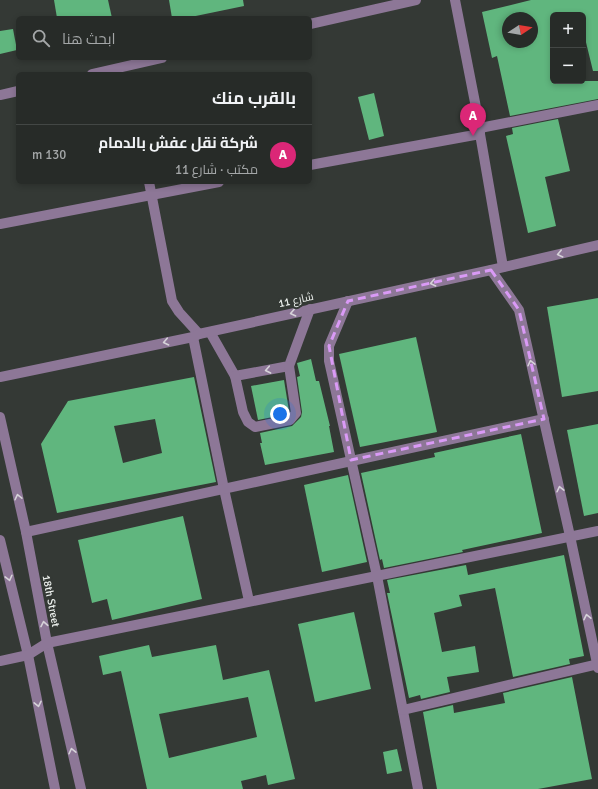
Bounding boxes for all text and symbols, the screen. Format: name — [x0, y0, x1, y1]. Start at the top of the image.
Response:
north arrow — [502, 12, 538, 48]
map controls — [550, 12, 586, 84]
button: + — [550, 12, 586, 48]
search box — [16, 16, 312, 60]
icon: search — [30, 27, 52, 49]
text: ابحث هنا — [62, 30, 115, 48]
button: − — [550, 48, 586, 84]
text: بالقرب منك — [212, 88, 296, 109]
pin: A — [460, 103, 486, 136]
text: شركة نقل عفش بالدمام — [98, 134, 258, 152]
text: 130 m — [32, 147, 66, 163]
text: A — [279, 147, 287, 163]
text: مكتب · شارع 11 — [175, 162, 258, 178]
one-way arrow — [557, 249, 563, 257]
one-way arrow — [430, 278, 436, 286]
street label: شارع 11 — [277, 290, 315, 311]
one-way arrow — [289, 309, 296, 317]
one-way arrow — [163, 338, 169, 346]
one-way arrow — [527, 360, 536, 367]
one-way arrow — [265, 365, 271, 373]
your location — [270, 404, 290, 424]
one-way arrow — [556, 486, 565, 493]
one-way arrow — [14, 494, 23, 501]
street label: 18th Street — [40, 574, 62, 628]
one-way arrow — [5, 575, 13, 581]
one-way arrow — [584, 613, 592, 620]
one-way arrow — [40, 621, 48, 627]
one-way arrow — [34, 701, 42, 708]
one-way arrow — [68, 748, 77, 755]

